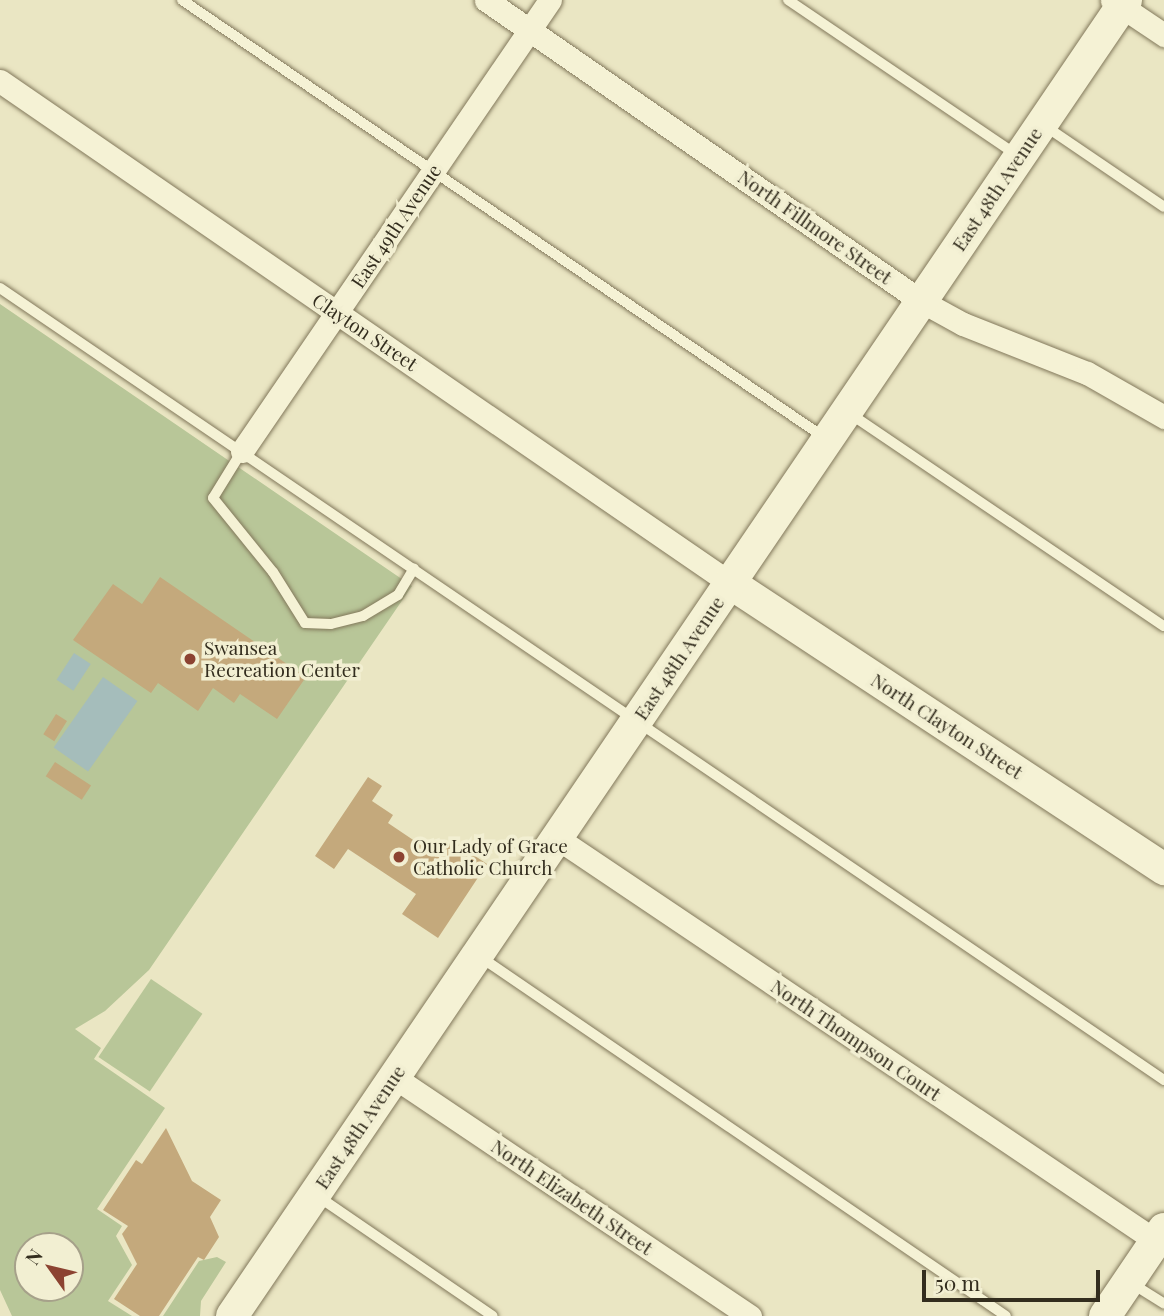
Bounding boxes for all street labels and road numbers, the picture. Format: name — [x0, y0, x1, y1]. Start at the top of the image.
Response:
street label: East 48th Avenue — [947, 122, 1047, 256]
street label: East 49th Avenue — [346, 159, 446, 293]
street label: North Fillmore Street — [734, 165, 896, 289]
street label: Clayton Street — [308, 289, 422, 375]
street label: East 48th Avenue — [629, 591, 729, 725]
street label: North Clayton Street — [867, 668, 1027, 784]
street label: North Thompson Court — [767, 975, 945, 1105]
street label: East 48th Avenue — [310, 1060, 410, 1194]
street label: North Elizabeth Street — [487, 1135, 657, 1259]

